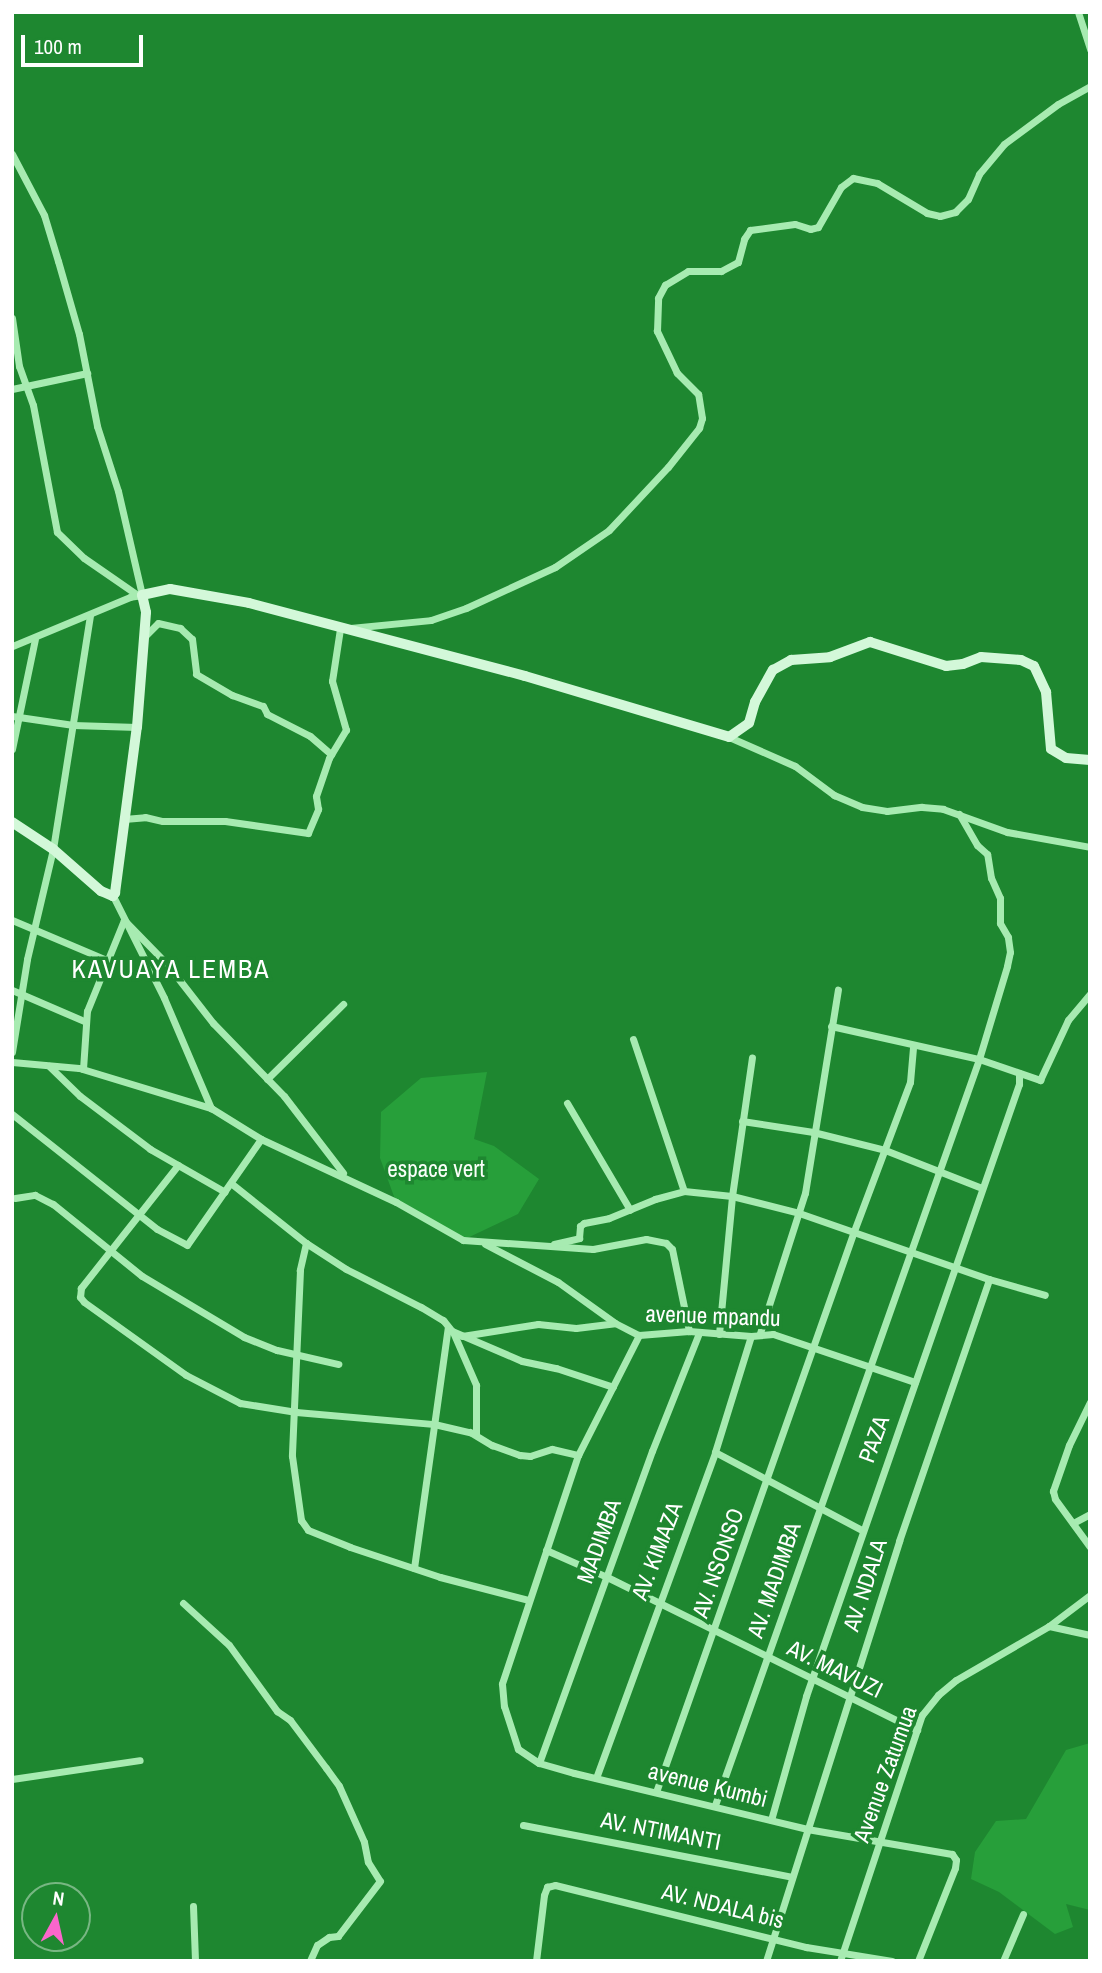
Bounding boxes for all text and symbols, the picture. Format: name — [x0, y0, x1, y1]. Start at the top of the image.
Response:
scale bar — [24, 21, 147, 65]
text: 100 m — [34, 32, 82, 61]
district label: KAVUAYA LEMBA — [72, 953, 270, 985]
park label: espace vert — [387, 1155, 485, 1183]
street label: avenue mpandu — [645, 1300, 781, 1332]
street label: PAZA — [853, 1412, 895, 1466]
street label: MADIMBA — [571, 1495, 627, 1587]
street label: AV. KIMAZA — [626, 1498, 688, 1604]
street label: AV. NSONSO — [686, 1504, 750, 1622]
street label: AV. MADIMBA — [741, 1519, 807, 1641]
street label: AV. NDALA — [837, 1535, 893, 1635]
street label: AV. MAVUZI — [783, 1634, 887, 1704]
street label: Avenue Zatumua — [848, 1702, 922, 1846]
street label: avenue Kumbi — [646, 1757, 770, 1813]
street label: AV. NTIMANTI — [599, 1806, 723, 1856]
street label: AV. NDALA bis — [659, 1877, 787, 1935]
north arrow — [21, 1882, 91, 1952]
text: N — [51, 1885, 66, 1912]

